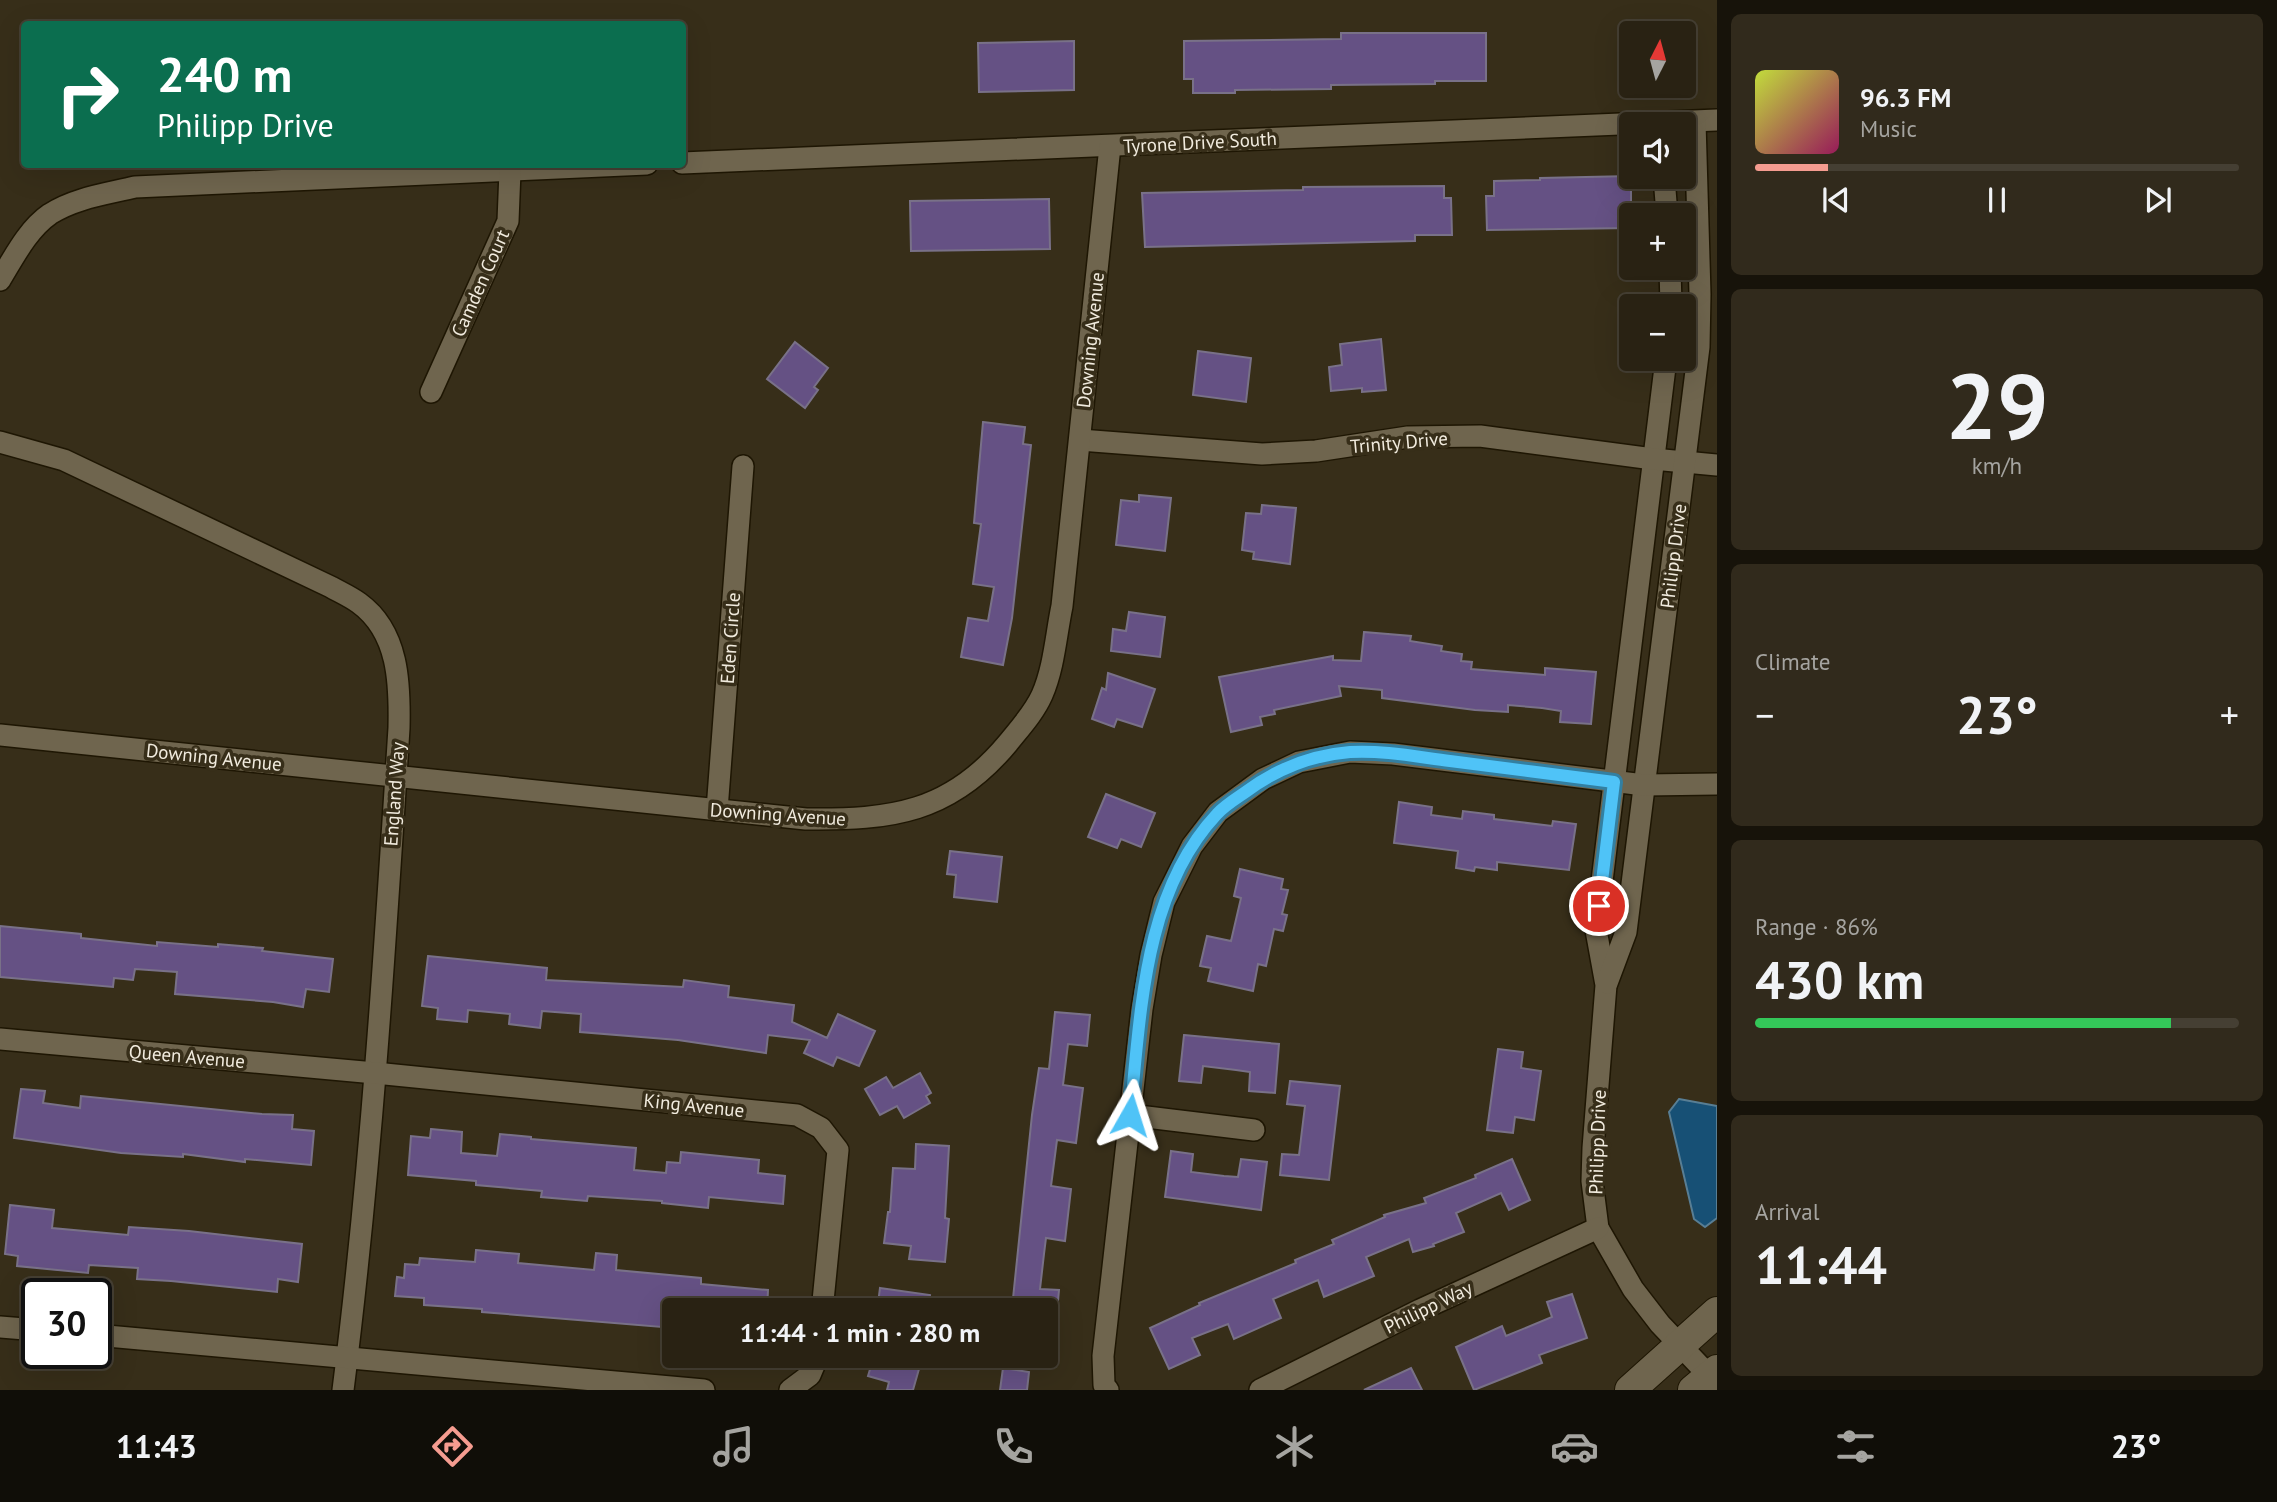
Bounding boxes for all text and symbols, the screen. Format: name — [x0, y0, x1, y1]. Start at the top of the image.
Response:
north arrow — [1619, 21, 1696, 98]
map controls — [1619, 21, 1696, 371]
text: 240 m — [157, 42, 292, 106]
icon: right — [42, 49, 133, 140]
text: 96.3 FM — [1860, 81, 1951, 114]
text: Philipp Drive — [157, 104, 334, 146]
button: sound — [1619, 112, 1696, 189]
text: Music — [1860, 114, 1917, 143]
street label: Tyrone Drive South — [1123, 126, 1277, 158]
icon: previous — [1817, 181, 1855, 219]
icon: pause — [1978, 181, 2016, 219]
icon: next — [2139, 181, 2177, 219]
button: + — [1619, 203, 1696, 280]
street label: Camden Court — [446, 225, 515, 340]
street label: Downing Avenue — [1071, 271, 1109, 409]
button: − — [1619, 294, 1696, 371]
text: 29 — [1945, 346, 2049, 464]
street label: Trinity Drive — [1349, 426, 1449, 458]
text: km/h — [1972, 451, 2022, 480]
street label: Philipp Drive — [1655, 502, 1691, 610]
street label: Eden Circle — [715, 591, 745, 685]
text: Climate — [1755, 647, 1830, 676]
text: 23° — [1956, 681, 2038, 748]
text: − — [1755, 690, 1774, 739]
text: + — [2220, 690, 2239, 739]
street label: Downing Avenue — [145, 738, 283, 776]
street label: England Way — [378, 741, 410, 847]
street label: Downing Avenue — [709, 797, 847, 831]
pin — [1569, 876, 1629, 936]
icon: arrive — [1580, 887, 1618, 925]
text: Range · 86% — [1755, 912, 1878, 941]
text: 430 km — [1755, 946, 1924, 1013]
street label: Queen Avenue — [128, 1039, 246, 1073]
position arrow — [1093, 1078, 1167, 1152]
street label: King Avenue — [642, 1088, 746, 1122]
street label: Philipp Drive — [1583, 1089, 1611, 1195]
text: Arrival — [1755, 1197, 1819, 1226]
text: 11:44 — [1755, 1231, 1887, 1298]
street label: Philipp Way — [1380, 1275, 1476, 1339]
speed limit sign: 30 — [21, 1278, 112, 1369]
text: 11:44 · 1 min · 280 m — [740, 1316, 980, 1349]
icon: directions — [428, 1422, 477, 1471]
icon: music — [709, 1422, 758, 1471]
icon: phone — [989, 1422, 1038, 1471]
icon: climate — [1270, 1422, 1319, 1471]
icon: car — [1550, 1422, 1599, 1471]
icon: filters — [1831, 1422, 1880, 1471]
text: 11:43 — [116, 1425, 197, 1467]
text: 23° — [2111, 1425, 2161, 1467]

